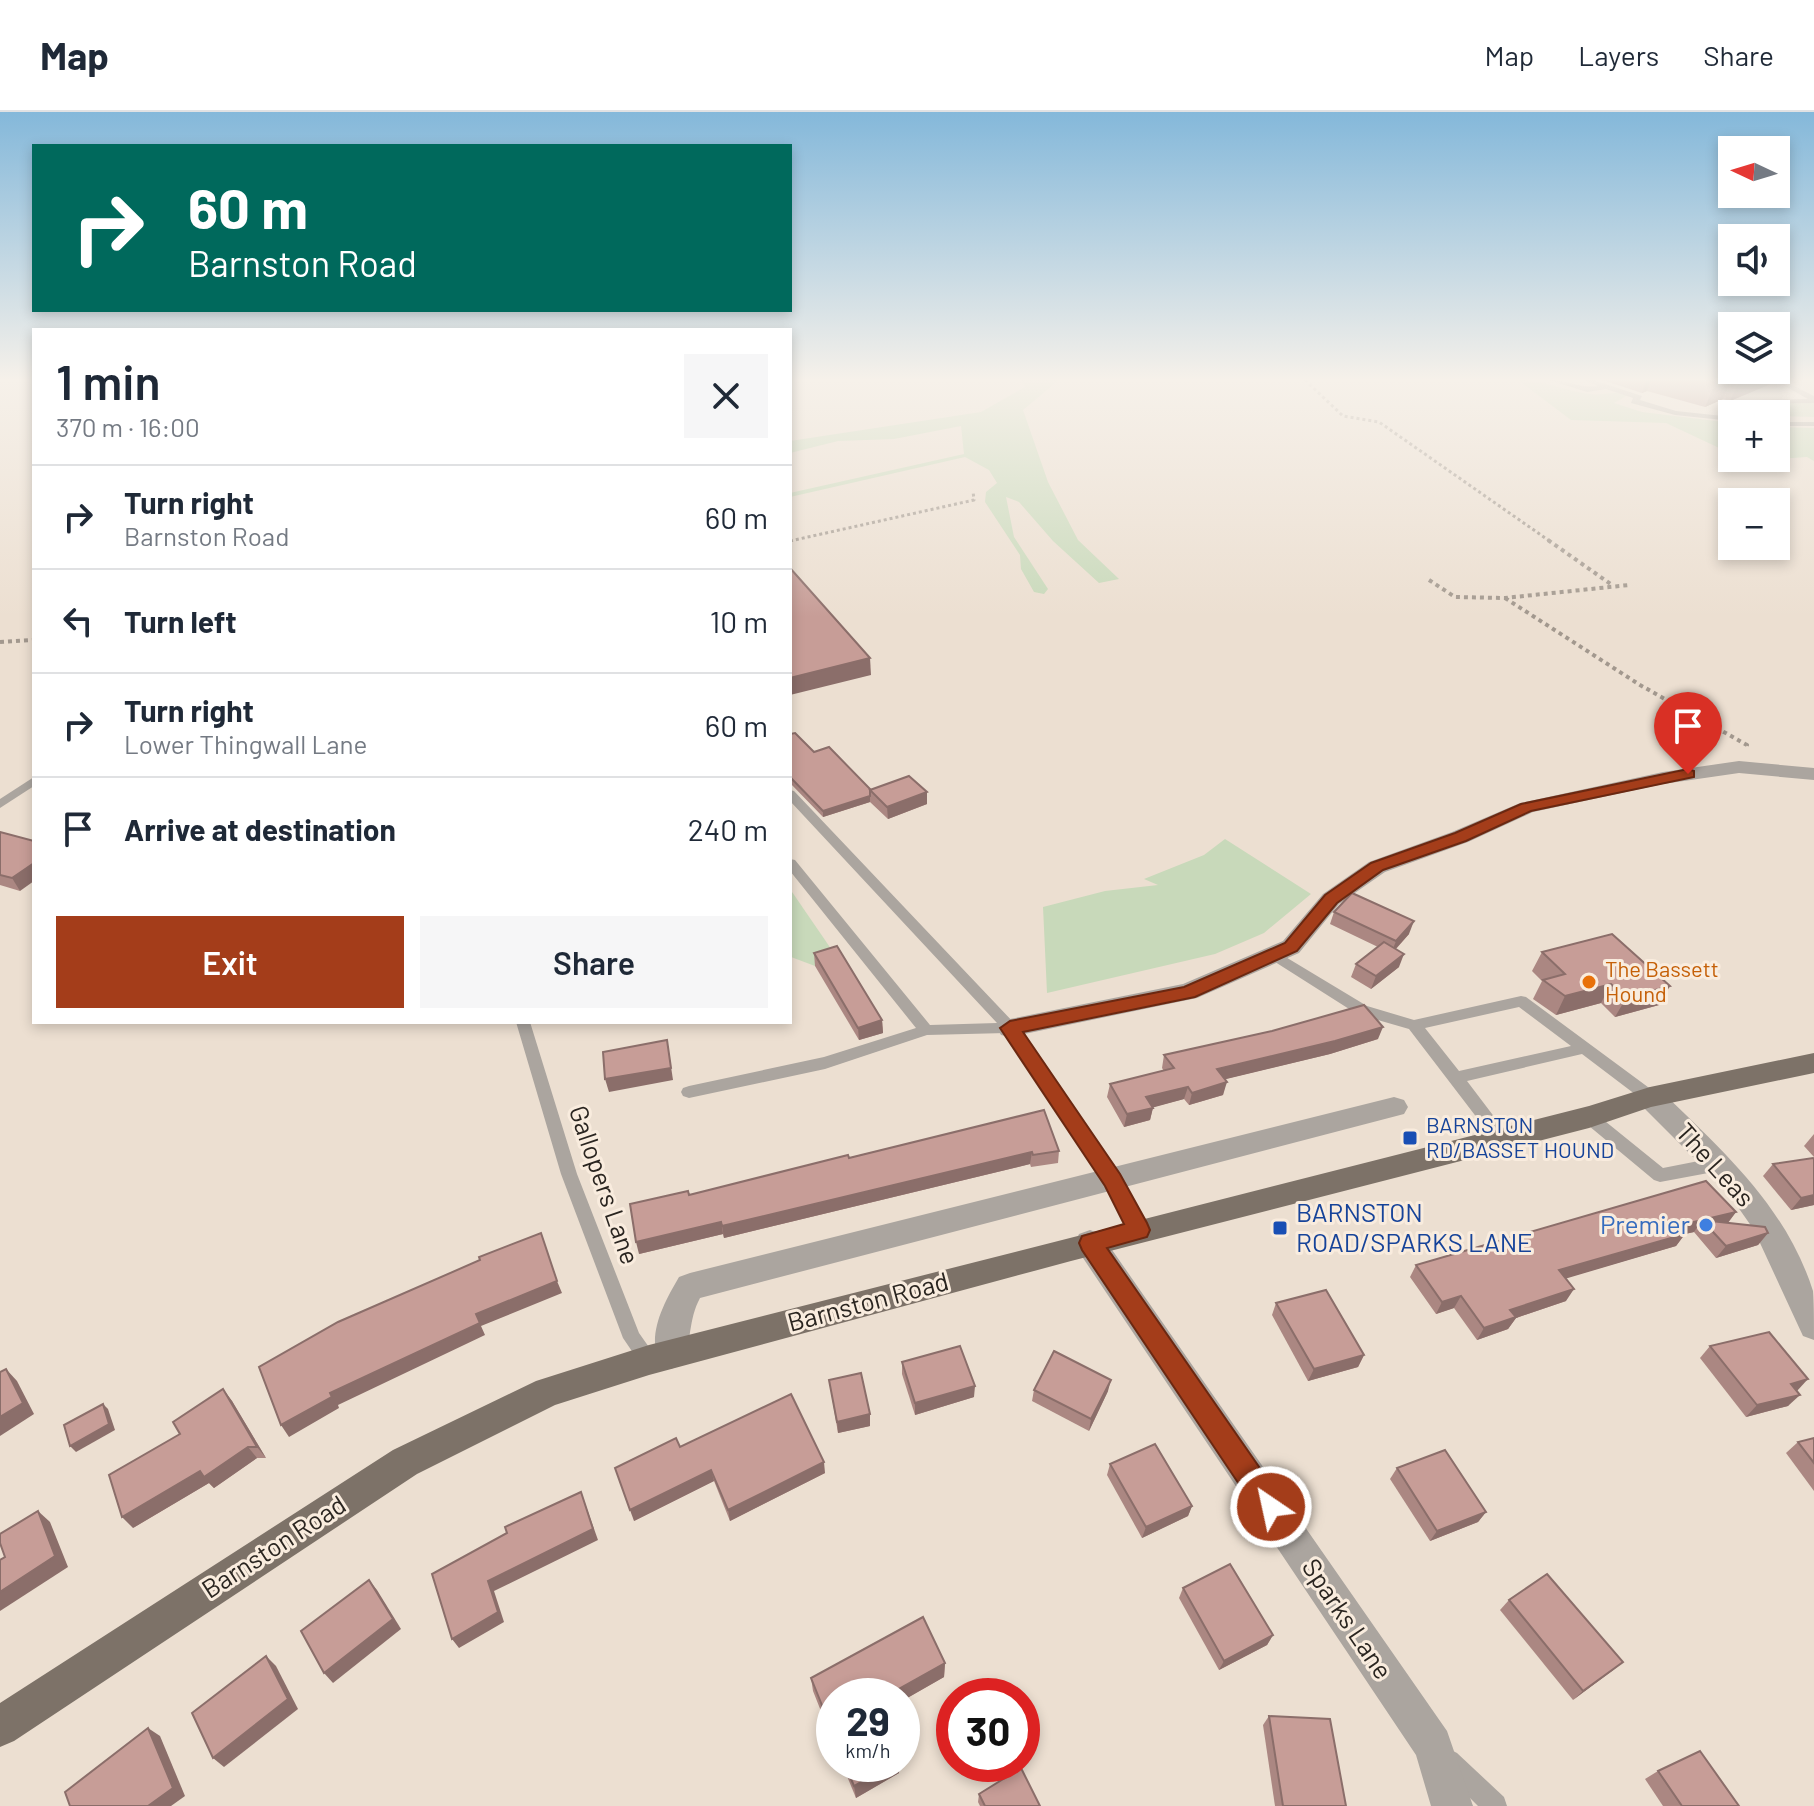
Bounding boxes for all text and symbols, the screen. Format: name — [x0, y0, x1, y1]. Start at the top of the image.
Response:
text: Map — [40, 32, 109, 78]
text: Map — [1484, 38, 1534, 72]
text: Layers — [1578, 38, 1659, 72]
text: Share — [1703, 38, 1774, 72]
north arrow — [1718, 136, 1790, 208]
map controls — [1718, 136, 1790, 560]
text: 60 m — [188, 173, 308, 240]
icon: right — [56, 176, 160, 280]
button: sound — [1718, 224, 1790, 296]
text: Barnston Road — [188, 241, 417, 284]
button: layers — [1718, 312, 1790, 384]
text: 1 min — [56, 352, 161, 410]
button: close — [684, 354, 768, 438]
button: + — [1718, 400, 1790, 472]
text: 370 m · 16:00 — [56, 411, 200, 442]
text: Turn right — [124, 484, 254, 520]
button: − — [1718, 488, 1790, 560]
icon: right — [56, 495, 100, 539]
text: 60 m — [705, 499, 768, 535]
text: Barnston Road — [124, 520, 289, 551]
icon: left — [56, 599, 100, 643]
text: Turn left — [124, 603, 237, 639]
text: 10 m — [710, 603, 768, 639]
text: Turn right — [124, 692, 254, 728]
pin — [1654, 692, 1722, 774]
icon: right — [56, 703, 100, 747]
icon: arrive — [1666, 704, 1710, 748]
text: 60 m — [705, 707, 768, 743]
text: Lower Thingwall Lane — [124, 728, 367, 759]
icon: arrive — [56, 807, 100, 851]
text: Arrive at destination — [124, 811, 396, 847]
text: 240 m — [688, 811, 768, 847]
button: Exit — [56, 916, 404, 1008]
button: Share — [420, 916, 768, 1008]
place label: The Bassett Hound — [1605, 955, 1719, 1006]
marker: The Bassett Hound — [1580, 973, 1598, 991]
street label: Gallopers Lane — [564, 1101, 647, 1268]
place label: BARNSTON RD/BASSET HOUND — [1426, 1111, 1614, 1162]
street label: The Leas — [1670, 1116, 1762, 1212]
marker: BARNSTON RD/BASSET HOUND — [1401, 1129, 1419, 1147]
place label: BARNSTON ROAD/SPARKS LANE — [1296, 1196, 1533, 1257]
place label: Premier — [1600, 1208, 1691, 1239]
marker: Premier — [1697, 1216, 1715, 1234]
marker: BARNSTON ROAD/SPARKS LANE — [1271, 1219, 1289, 1237]
street label: Barnston Road — [784, 1264, 951, 1337]
position arrow — [1229, 1465, 1313, 1549]
street label: Barnston Road — [195, 1488, 351, 1604]
street label: Sparks Lane — [1297, 1552, 1400, 1684]
speed limit sign: 30 — [936, 1678, 1040, 1782]
text: 29 — [846, 1696, 890, 1744]
text: km/h — [845, 1738, 891, 1762]

